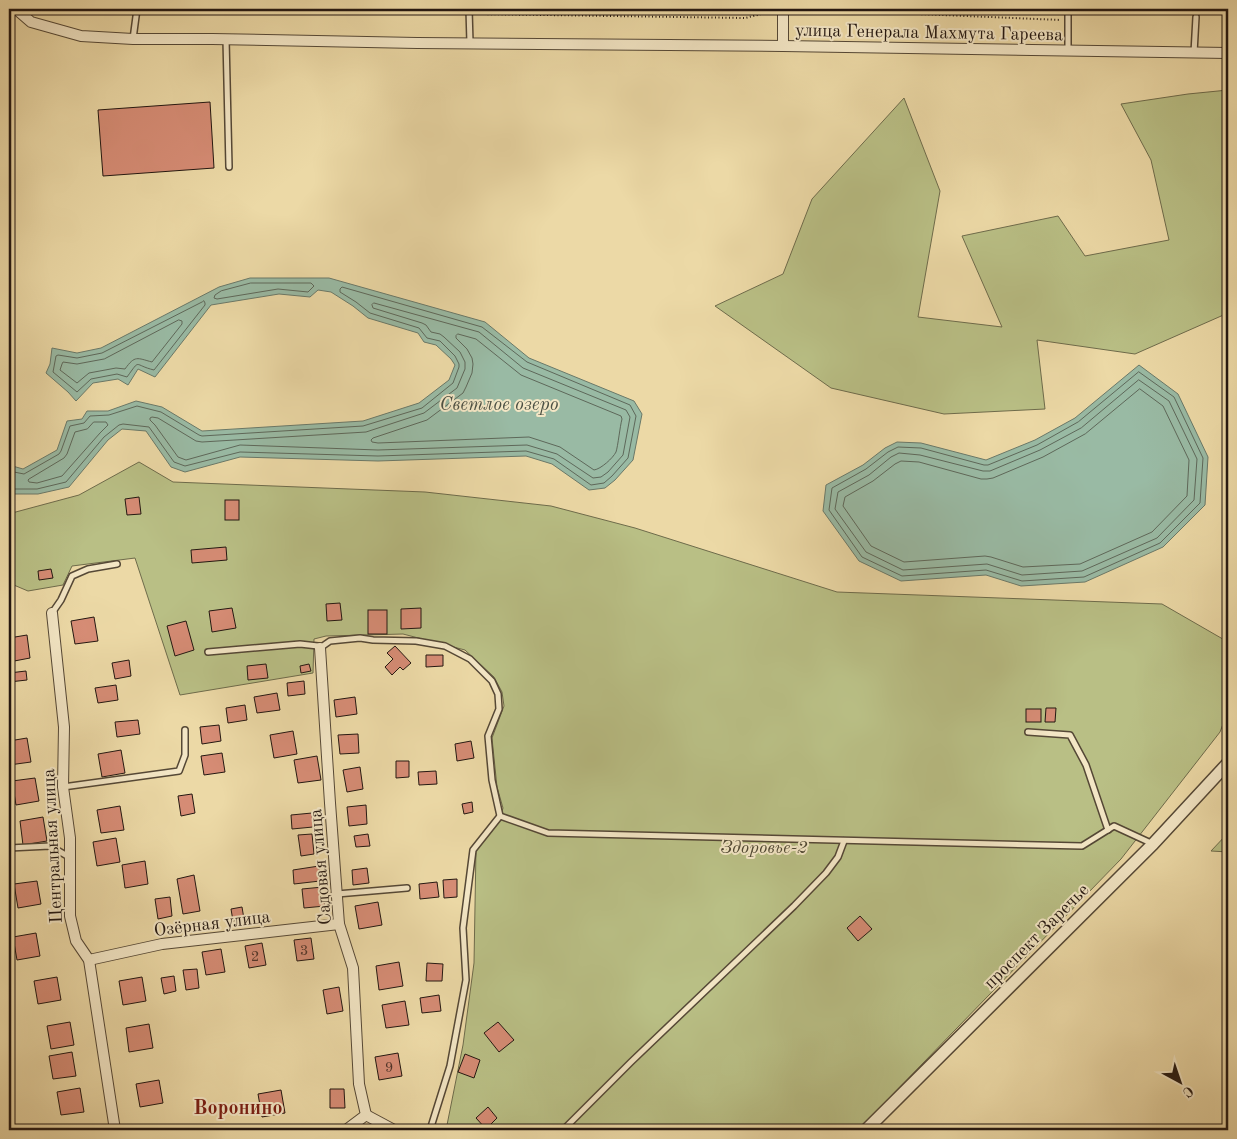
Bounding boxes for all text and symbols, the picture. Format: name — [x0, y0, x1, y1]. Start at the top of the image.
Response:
street label: улица Генерала Махмута Гареева — [795, 22, 1063, 44]
water label: Светлое озеро — [439, 396, 559, 415]
street label: Центральная улица — [40, 768, 66, 924]
street label: Садовая улица — [307, 808, 335, 926]
park label: Здоровье-2 — [720, 839, 808, 857]
street label: проспект Заречье — [981, 881, 1093, 993]
street label: Озёрная улица — [153, 908, 271, 940]
house number: 3 — [300, 944, 308, 959]
house number: 2 — [251, 950, 259, 965]
north arrow — [1154, 1056, 1204, 1106]
house number: 9 — [385, 1061, 393, 1076]
text: С — [1180, 1083, 1196, 1100]
district label: Воронино — [193, 1099, 283, 1119]

